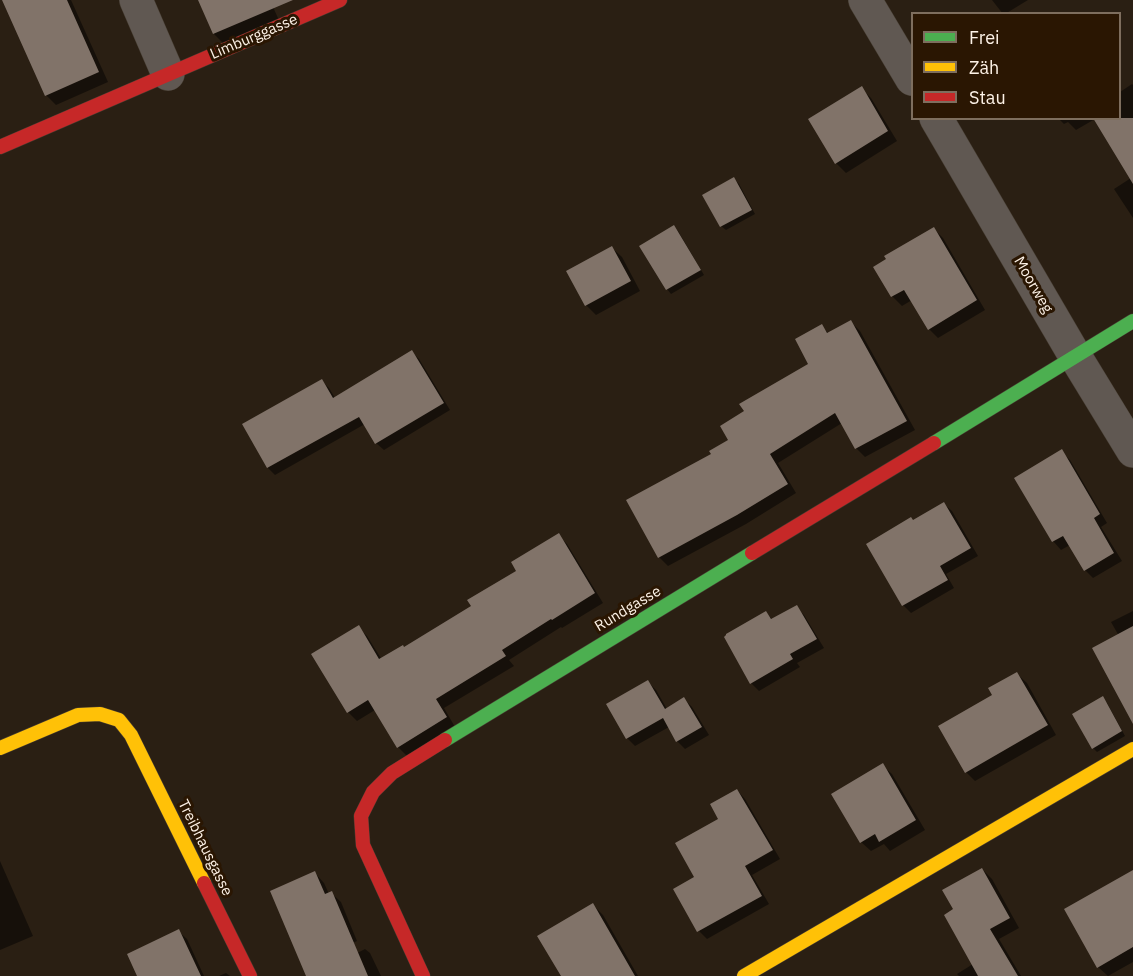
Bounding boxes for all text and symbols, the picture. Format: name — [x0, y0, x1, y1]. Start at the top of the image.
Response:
street label: Limburggasse — [208, 10, 300, 64]
legend — [911, 12, 1121, 120]
text: Frei — [969, 26, 1000, 49]
text: Zäh — [969, 56, 999, 79]
text: Stau — [969, 86, 1006, 109]
street label: Moorweg — [1010, 254, 1056, 316]
street label: Rundgasse — [592, 582, 664, 636]
street label: Treibhausgasse — [174, 797, 236, 899]

